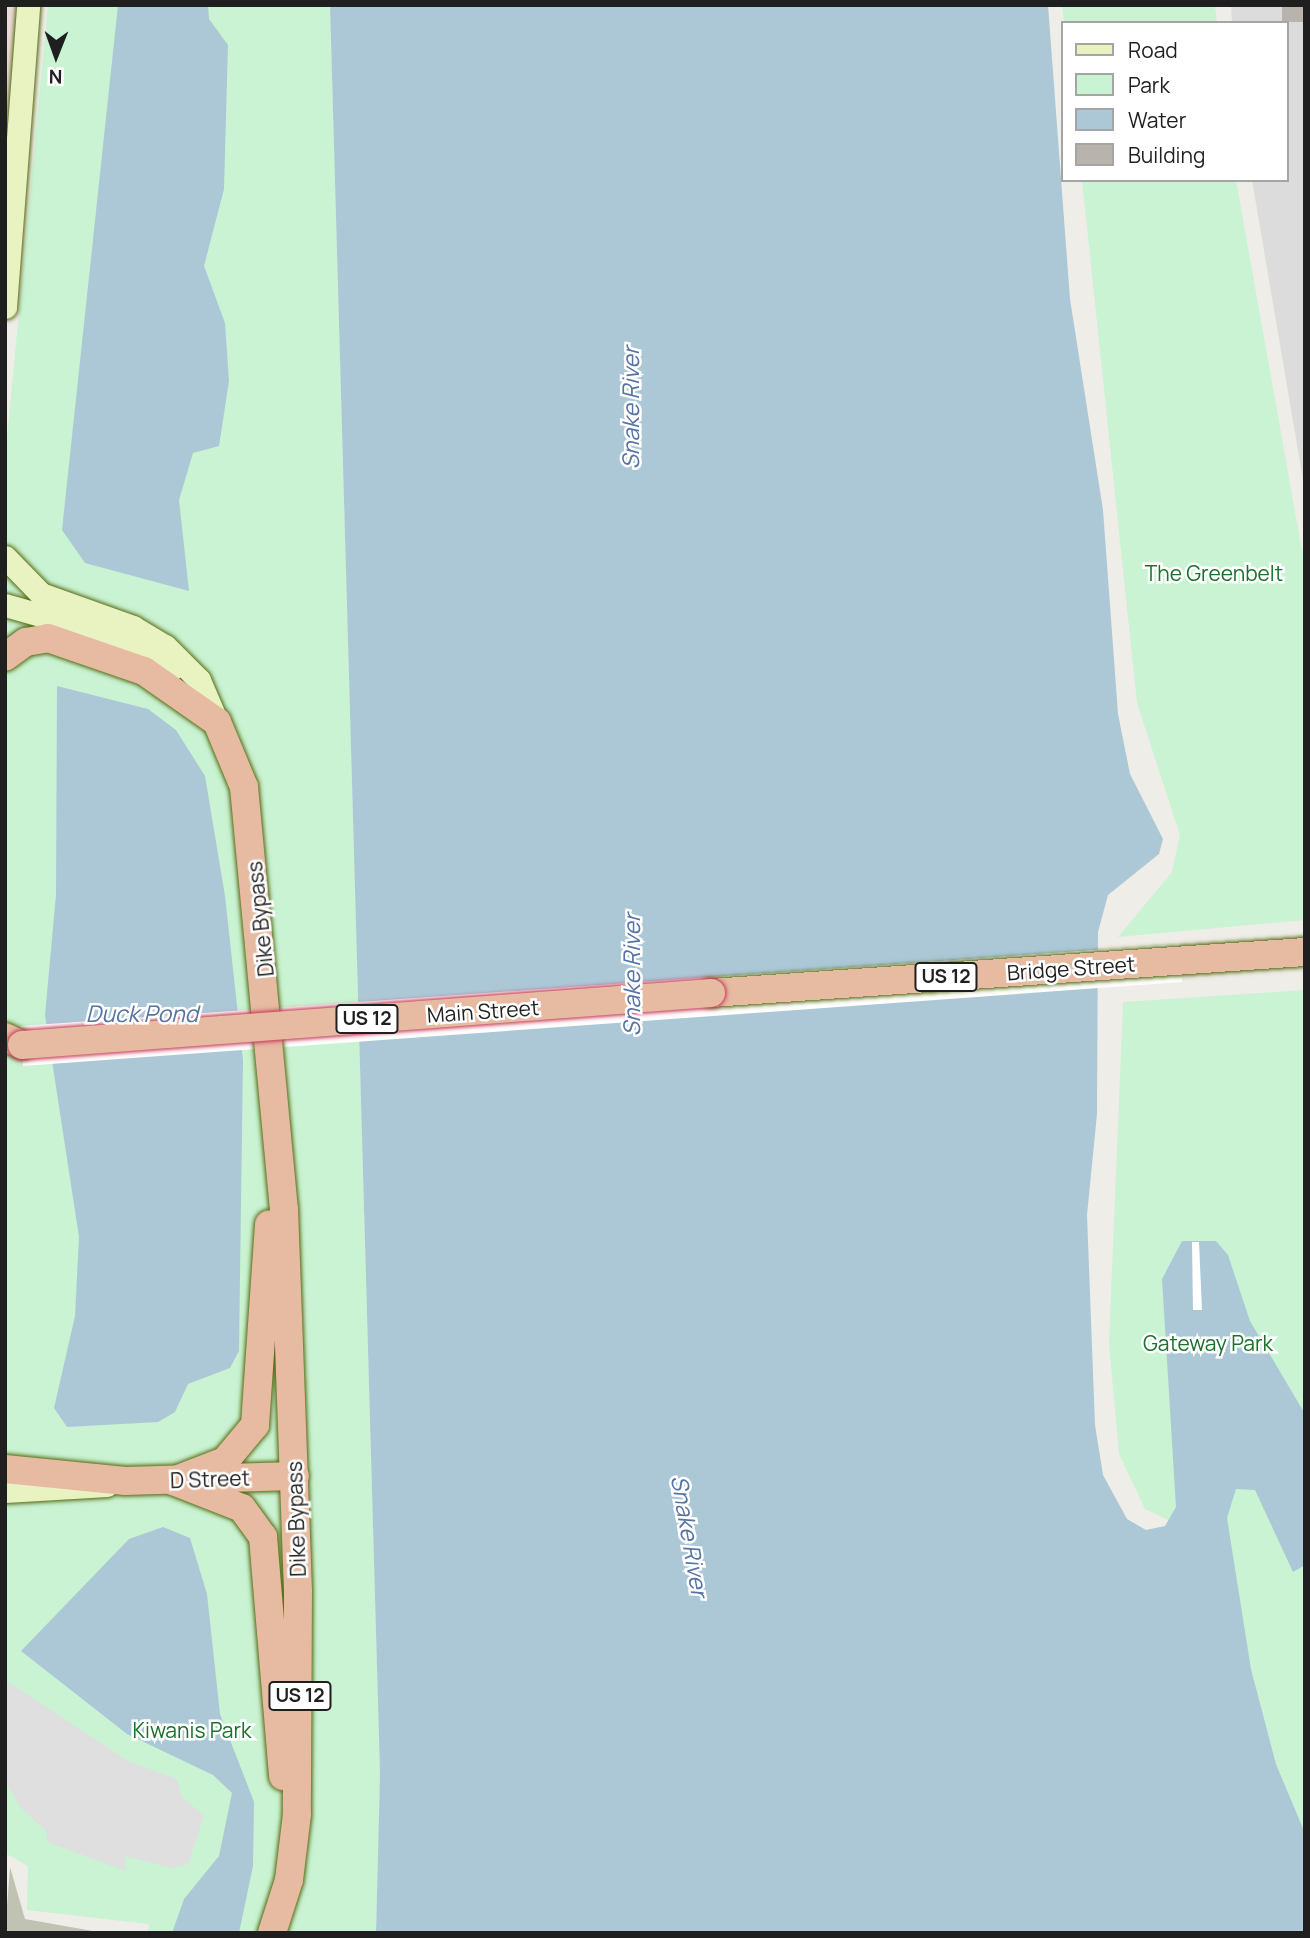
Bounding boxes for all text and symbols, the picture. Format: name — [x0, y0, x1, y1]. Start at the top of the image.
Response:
north arrow — [21, 21, 91, 91]
legend — [1062, 21, 1289, 182]
text: Road — [1128, 36, 1178, 64]
text: N — [49, 64, 63, 90]
text: Park — [1128, 71, 1170, 99]
text: Water — [1128, 106, 1186, 134]
text: Building — [1128, 141, 1205, 169]
water label: Snake River — [616, 347, 644, 469]
park label: The Greenbelt — [1145, 560, 1283, 586]
street label: Dike Bypass — [241, 860, 279, 978]
water label: Snake River — [617, 914, 645, 1036]
street label: Bridge Street — [1006, 951, 1136, 985]
road number: US 12 — [913, 962, 979, 993]
street label: Main Street — [426, 995, 540, 1027]
water label: Duck Pond — [86, 999, 198, 1027]
road number: US 12 — [334, 1004, 400, 1035]
park label: Gateway Park — [1143, 1330, 1273, 1356]
street label: Dike Bypass — [281, 1461, 311, 1577]
street label: D Street — [170, 1465, 250, 1493]
water label: Snake River — [666, 1473, 714, 1599]
road number: US 12 — [267, 1680, 333, 1712]
park label: Kiwanis Park — [133, 1717, 251, 1743]

